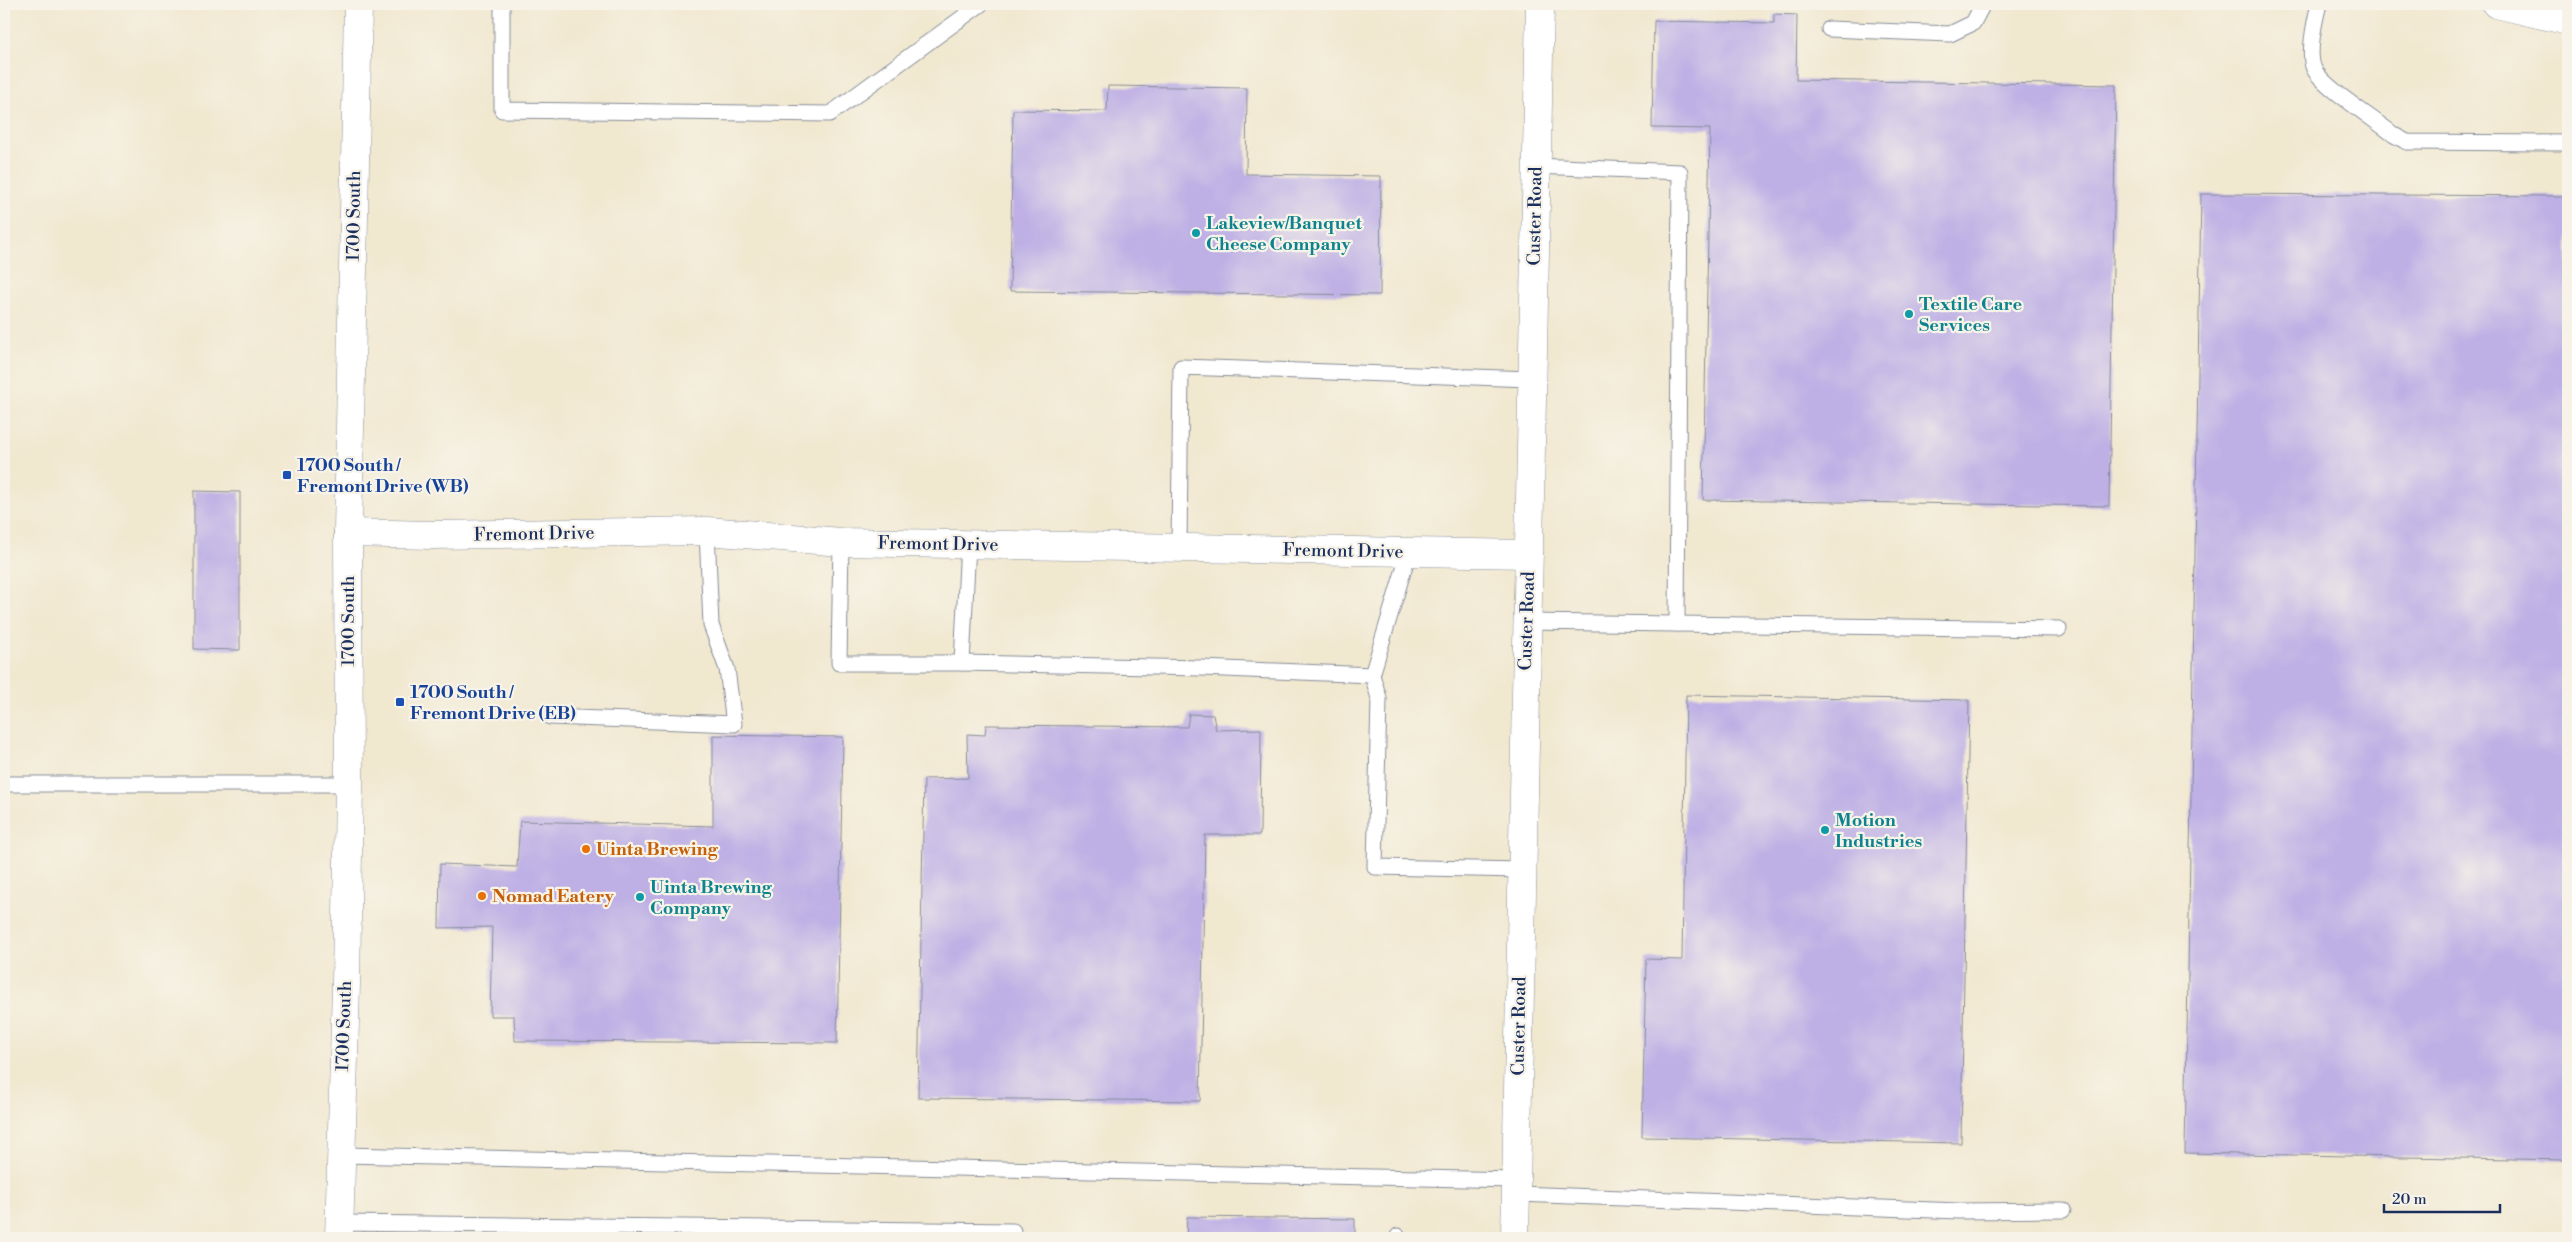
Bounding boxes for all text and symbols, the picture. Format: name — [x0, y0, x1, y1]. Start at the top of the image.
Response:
street label: Custer Road — [1523, 165, 1547, 266]
street label: 1700 South — [342, 170, 366, 262]
place label: Lakeview/Banquet Cheese Company — [1206, 212, 1362, 256]
marker: Lakeview/Banquet Cheese Company — [1190, 227, 1202, 239]
place label: Textile Care Services — [1919, 293, 2022, 337]
marker: Textile Care Services — [1903, 308, 1915, 320]
place label: 1700 South / Fremont Drive (WB) — [297, 454, 469, 498]
marker: 1700 South / Fremont Drive (WB) — [281, 469, 293, 481]
street label: Fremont Drive — [473, 521, 595, 547]
street label: Fremont Drive — [877, 531, 999, 557]
street label: Fremont Drive — [1282, 538, 1404, 564]
street label: Custer Road — [1514, 570, 1540, 671]
street label: 1700 South — [337, 575, 360, 667]
place label: 1700 South / Fremont Drive (EB) — [410, 681, 576, 725]
marker: 1700 South / Fremont Drive (EB) — [394, 696, 406, 708]
place label: Motion Industries — [1835, 809, 1923, 853]
marker: Motion Industries — [1819, 824, 1831, 836]
place label: Uinta Brewing — [596, 838, 719, 861]
marker: Uinta Brewing — [580, 843, 592, 855]
place label: Uinta Brewing Company — [650, 876, 773, 920]
place label: Nomad Eatery — [492, 885, 615, 908]
marker: Nomad Eatery — [476, 890, 488, 902]
marker: Uinta Brewing Company — [634, 891, 646, 903]
street label: Custer Road — [1507, 975, 1531, 1076]
street label: 1700 South — [331, 980, 357, 1072]
scale bar — [2384, 1182, 2501, 1214]
text: 20 m — [2392, 1190, 2427, 1209]

